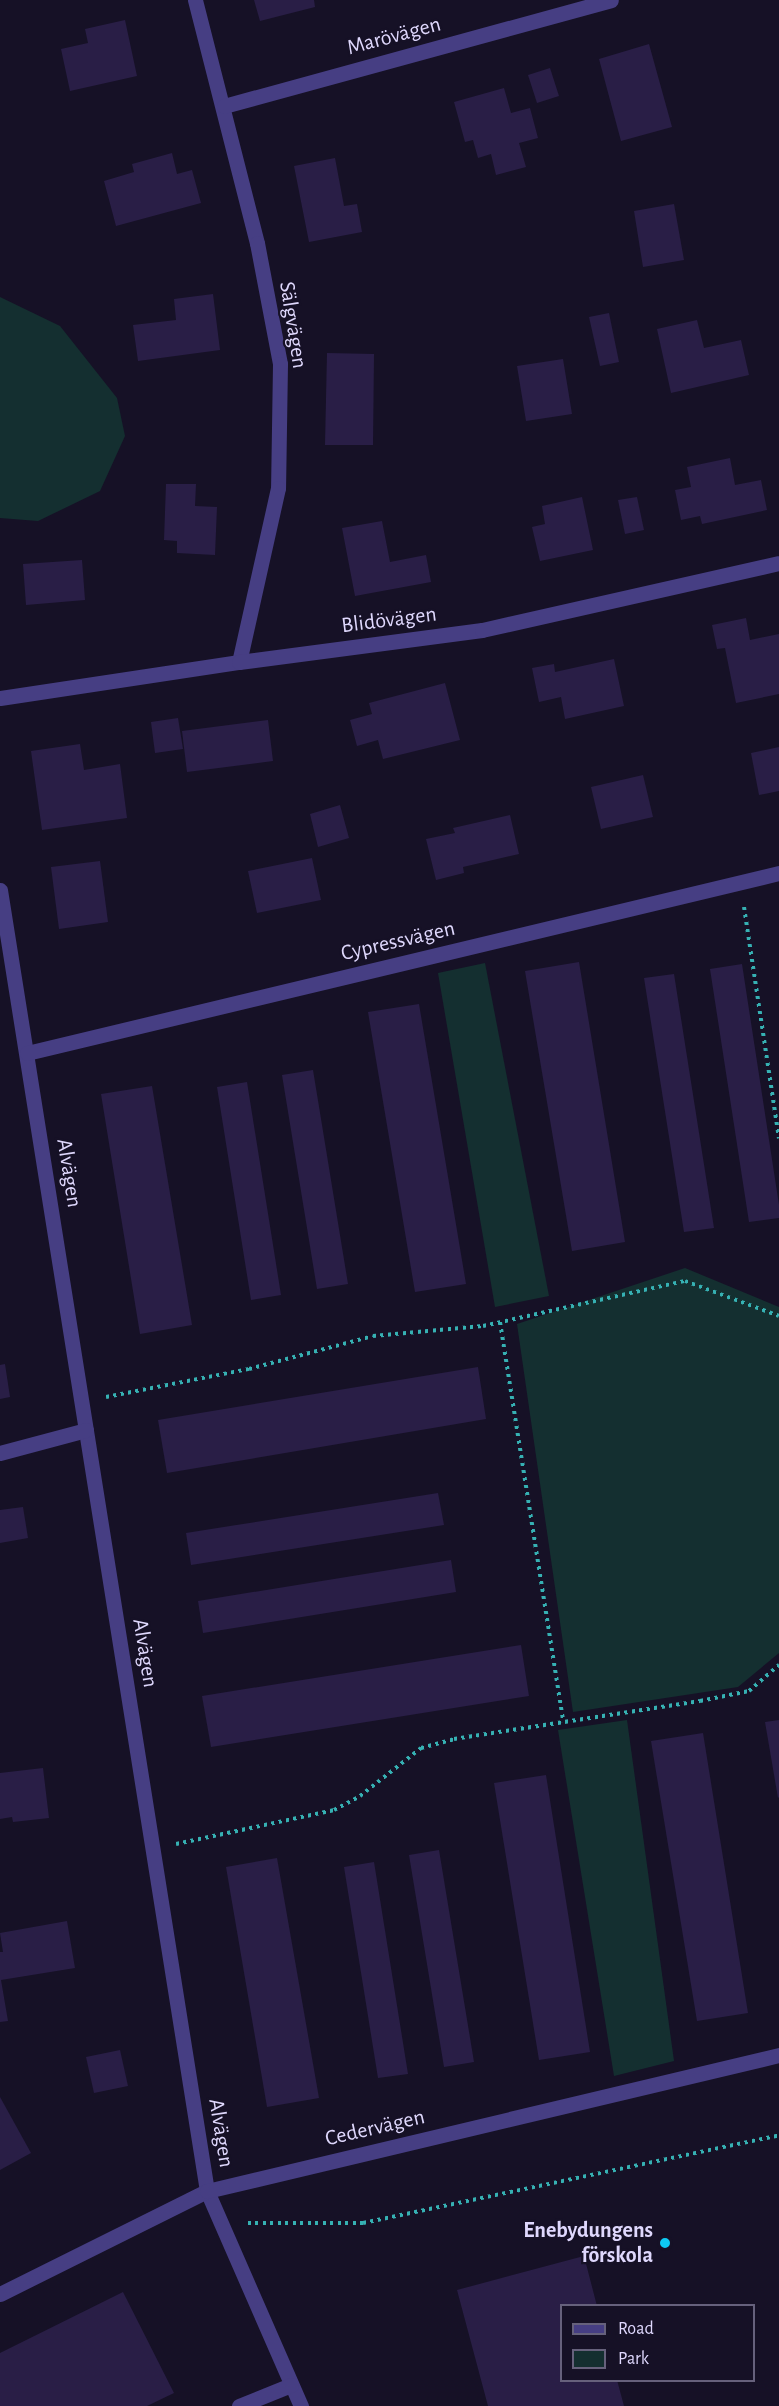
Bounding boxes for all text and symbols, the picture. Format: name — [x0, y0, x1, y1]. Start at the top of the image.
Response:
street label: Marövägen — [344, 11, 444, 61]
street label: Sälgvägen — [273, 280, 313, 370]
street label: Blidövägen — [340, 601, 438, 639]
street label: Cypressvägen — [338, 915, 458, 967]
street label: Alvägen — [51, 1137, 87, 1209]
street label: Alvägen — [127, 1617, 163, 1689]
street label: Alvägen — [203, 2097, 239, 2169]
street label: Cedervägen — [323, 2104, 427, 2152]
place label: Enebydungens förskola — [523, 2217, 653, 2268]
marker: Enebydungens förskola — [658, 2236, 672, 2250]
legend — [560, 2304, 755, 2382]
text: Road — [618, 2320, 654, 2338]
text: Park — [618, 2350, 649, 2368]

